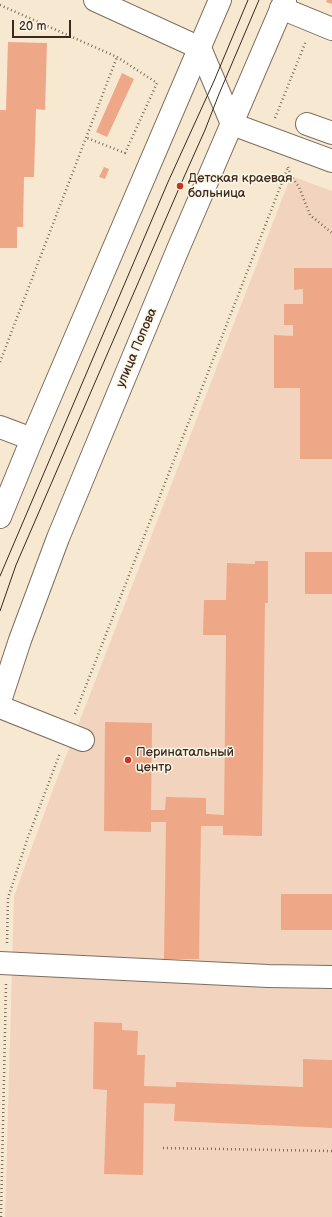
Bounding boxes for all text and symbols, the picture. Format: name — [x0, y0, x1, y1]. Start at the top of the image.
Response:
scale bar — [14, 12, 73, 38]
text: 20 m — [19, 19, 46, 34]
place label: Детская краевая больница — [188, 171, 293, 202]
marker: Детская краевая больница — [175, 181, 185, 191]
street label: улица Попова — [113, 306, 161, 390]
place label: Перинатальный центр — [136, 745, 234, 776]
marker: Перинатальный центр — [123, 755, 133, 765]

